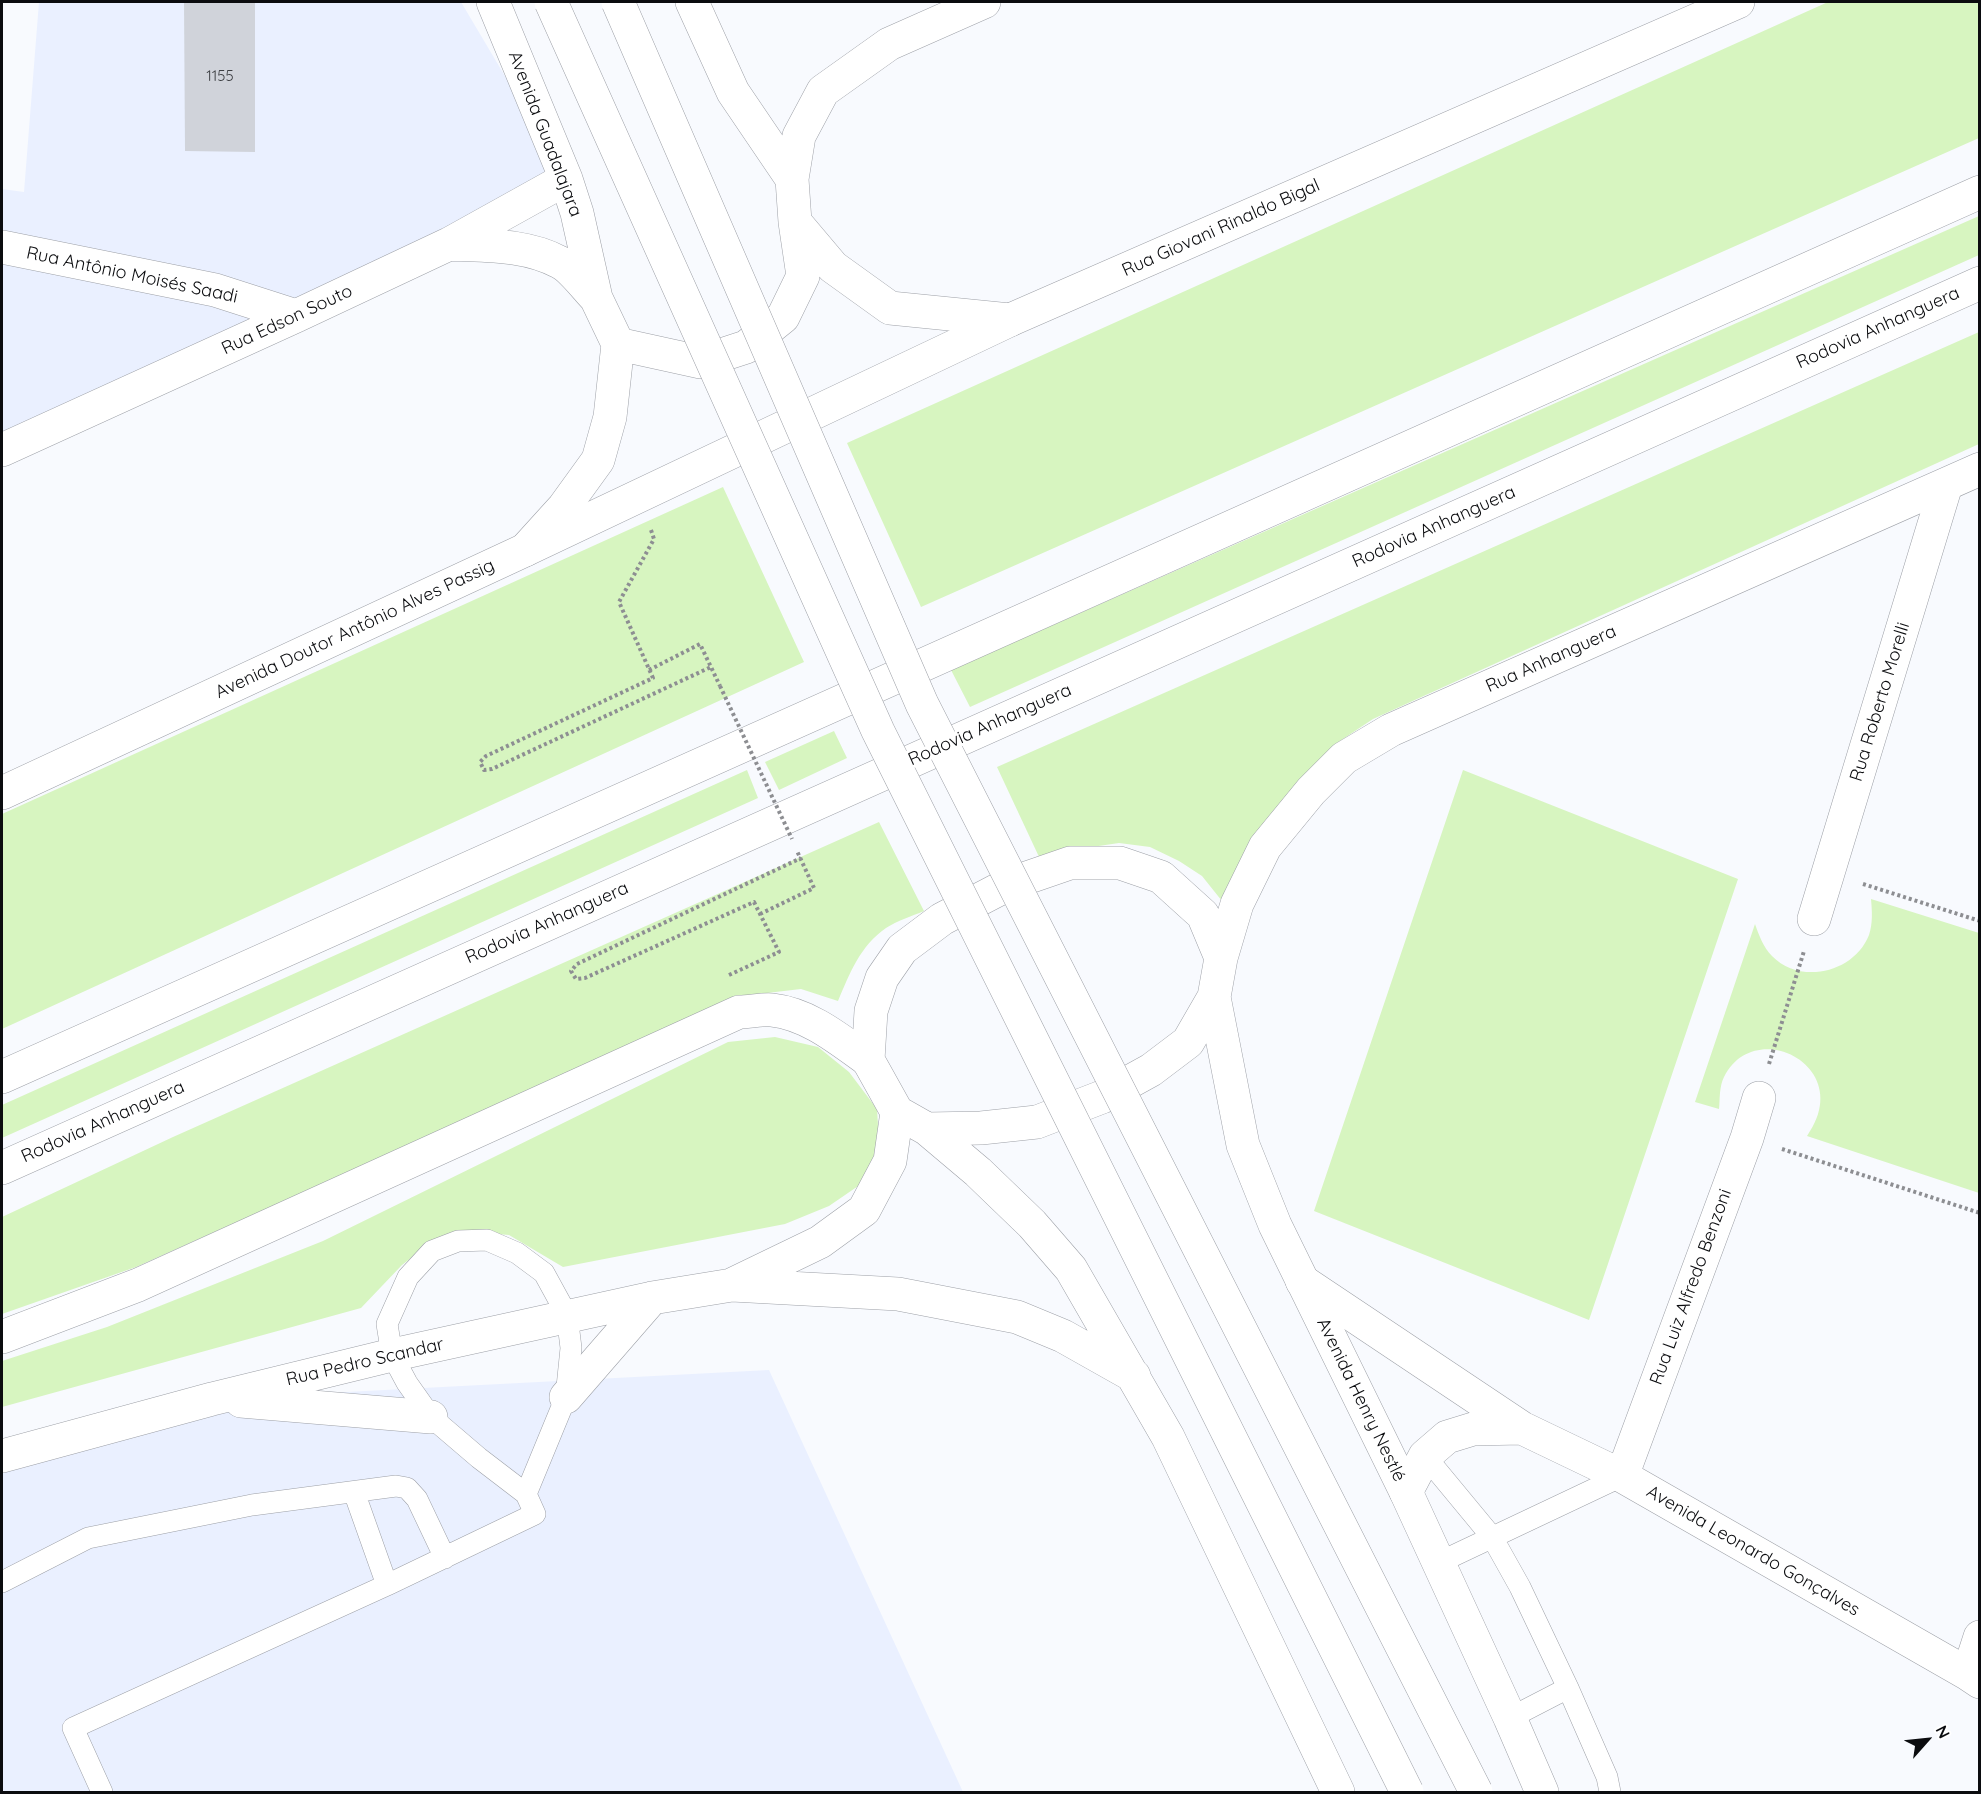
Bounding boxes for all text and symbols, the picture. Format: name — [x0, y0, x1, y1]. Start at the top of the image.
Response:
street label: Avenida Guadalajara — [503, 48, 587, 220]
house number: 1155 — [206, 67, 234, 85]
street label: Rua Giovani Rinaldo Bigal — [1119, 175, 1323, 281]
street label: Rua Antônio Moisés Saadi — [24, 242, 240, 308]
street label: Rua Edson Souto — [218, 280, 356, 360]
street label: Rodovia Anhanguera — [1793, 282, 1963, 374]
street label: Rodovia Anhanguera — [1349, 481, 1519, 573]
street label: Avenida Doutor Antônio Alves Passig — [212, 555, 498, 703]
street label: Rua Roberto Morelli — [1846, 620, 1914, 784]
street label: Rua Anhanguera — [1482, 621, 1620, 697]
street label: Rodovia Anhanguera — [905, 679, 1075, 771]
street label: Rodovia Anhanguera — [462, 877, 632, 969]
street label: Rodovia Anhanguera — [18, 1076, 188, 1168]
street label: Rua Luiz Alfredo Benzoni — [1646, 1186, 1736, 1388]
street label: Avenida Henry Nestlé — [1312, 1315, 1410, 1485]
street label: Rua Pedro Scandar — [284, 1333, 446, 1391]
street label: Avenida Leonardo Gonçalves — [1643, 1481, 1863, 1621]
north arrow — [1897, 1710, 1957, 1770]
text: N — [1931, 1722, 1955, 1742]

